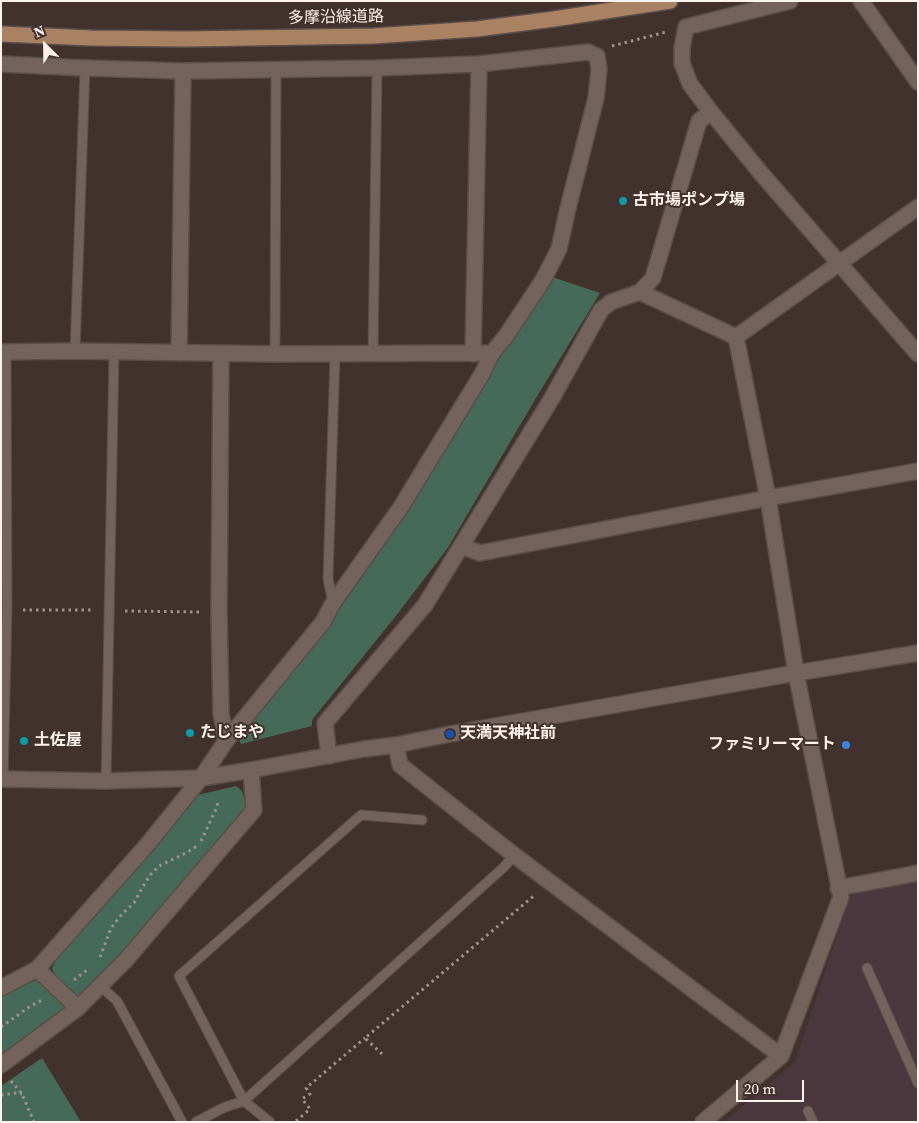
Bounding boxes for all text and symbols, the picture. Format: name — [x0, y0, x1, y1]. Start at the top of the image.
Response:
street label: 多摩沿線道路 — [288, 8, 384, 28]
north arrow — [20, 20, 70, 70]
text: N — [31, 20, 48, 42]
place label: 古市場ポンプ場 — [633, 191, 745, 211]
marker: 古市場ポンプ場 — [617, 195, 629, 207]
place label: たじまや — [200, 723, 264, 743]
place label: 天満天神社前 — [460, 724, 556, 744]
marker: たじまや — [184, 727, 196, 739]
marker: 天満天神社前 — [444, 728, 456, 740]
place label: 土佐屋 — [34, 731, 82, 751]
marker: 土佐屋 — [18, 735, 30, 747]
place label: ファミリーマート — [708, 735, 836, 755]
marker: ファミリーマート — [840, 739, 852, 751]
scale bar — [739, 1070, 806, 1102]
text: 20 m — [744, 1078, 776, 1099]

